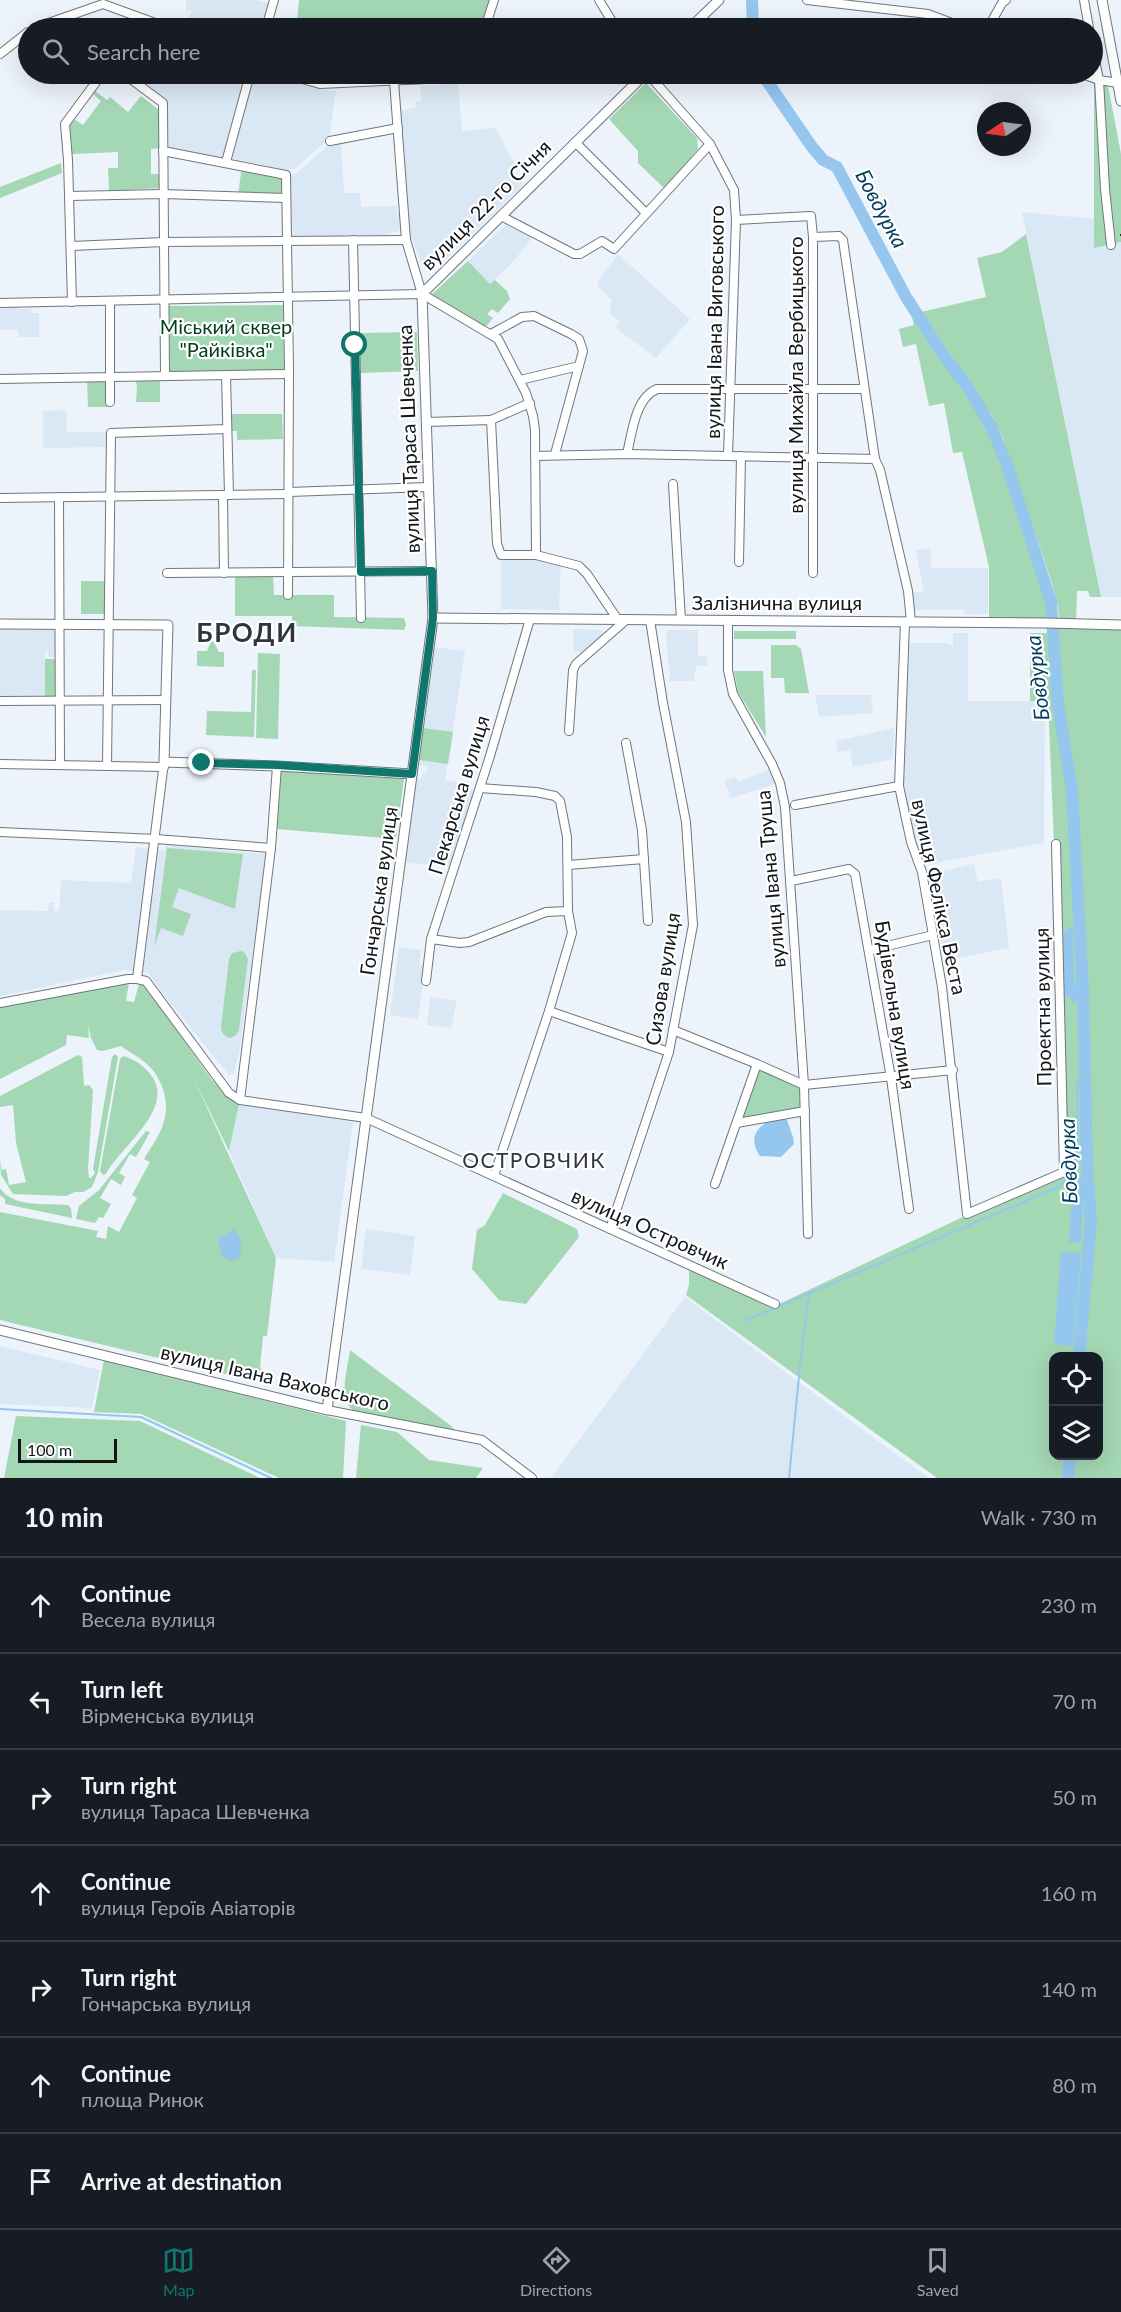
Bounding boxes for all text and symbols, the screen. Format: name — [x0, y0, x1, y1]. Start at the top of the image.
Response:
search box — [18, 18, 1103, 84]
icon: search — [39, 35, 72, 68]
text: Search here — [87, 38, 200, 65]
north arrow — [977, 102, 1031, 156]
street label: вулиця 22-го Січня — [415, 134, 555, 274]
water label: Бовдурка — [851, 165, 913, 252]
street label: вулиця Івана Виговського — [700, 205, 728, 439]
street label: вулиця Михайла Вербицького — [783, 236, 807, 514]
park label: Міський сквер "Райківка" — [160, 314, 292, 361]
street label: вулиця Тараса Шевченка — [392, 324, 424, 554]
route start — [341, 331, 367, 357]
street label: Залізнична вулиця — [692, 590, 862, 614]
district label: БРОДИ — [196, 616, 298, 648]
water label: Бовдурка — [1020, 634, 1053, 722]
street label: Пекарська вулиця — [422, 712, 494, 877]
route end — [188, 749, 214, 775]
street label: вулиця Івана Труша — [750, 789, 790, 969]
street label: вулиця Фелікса Веста — [908, 797, 972, 997]
street label: Гончарська вулиця — [354, 805, 402, 977]
street label: Сизова вулиця — [640, 911, 684, 1047]
street label: Будівельна вулиця — [871, 919, 921, 1091]
street label: Проектна вулиця — [1029, 927, 1055, 1087]
water label: Бовдурка — [1054, 1118, 1081, 1204]
district label: ОСТРОВЧИК — [462, 1147, 606, 1172]
street label: вулиця Островчик — [568, 1183, 733, 1274]
street label: вулиця Івана Ваховського — [159, 1339, 392, 1415]
map controls — [1049, 1352, 1103, 1460]
button: locate — [1049, 1352, 1103, 1406]
button: layers — [1049, 1406, 1103, 1460]
scale bar — [18, 1436, 117, 1464]
text: 100 m — [27, 1440, 72, 1459]
text: 10 min — [24, 1501, 104, 1533]
text: Walk · 730 m — [981, 1505, 1097, 1529]
text: Continue — [81, 1580, 171, 1607]
icon: ahead — [24, 1589, 57, 1622]
text: 230 m — [1041, 1593, 1097, 1617]
text: Весела вулиця — [81, 1607, 215, 1631]
text: Turn left — [81, 1676, 163, 1703]
icon: left — [24, 1685, 57, 1718]
text: 70 m — [1052, 1689, 1097, 1713]
text: Вірменська вулиця — [81, 1703, 254, 1727]
text: Turn right — [81, 1772, 176, 1799]
icon: right — [24, 1781, 57, 1814]
text: 50 m — [1052, 1785, 1097, 1809]
text: вулиця Тараса Шевченка — [81, 1799, 310, 1823]
text: Continue — [81, 1868, 171, 1895]
icon: ahead — [24, 1877, 57, 1910]
text: 160 m — [1041, 1881, 1097, 1905]
text: вулиця Героїв Авіаторів — [81, 1895, 295, 1919]
text: Turn right — [81, 1964, 176, 1991]
icon: right — [24, 1973, 57, 2006]
text: 140 m — [1041, 1977, 1097, 2001]
text: Гончарська вулиця — [81, 1991, 251, 2015]
text: Continue — [81, 2060, 171, 2087]
icon: ahead — [24, 2069, 57, 2102]
text: 80 m — [1052, 2073, 1097, 2097]
text: площа Ринок — [81, 2087, 204, 2111]
icon: arrive — [24, 2165, 57, 2198]
text: Arrive at destination — [81, 2168, 282, 2195]
tab: Map — [162, 2244, 195, 2299]
tab: Directions — [520, 2244, 592, 2299]
tab: Saved — [917, 2244, 959, 2299]

